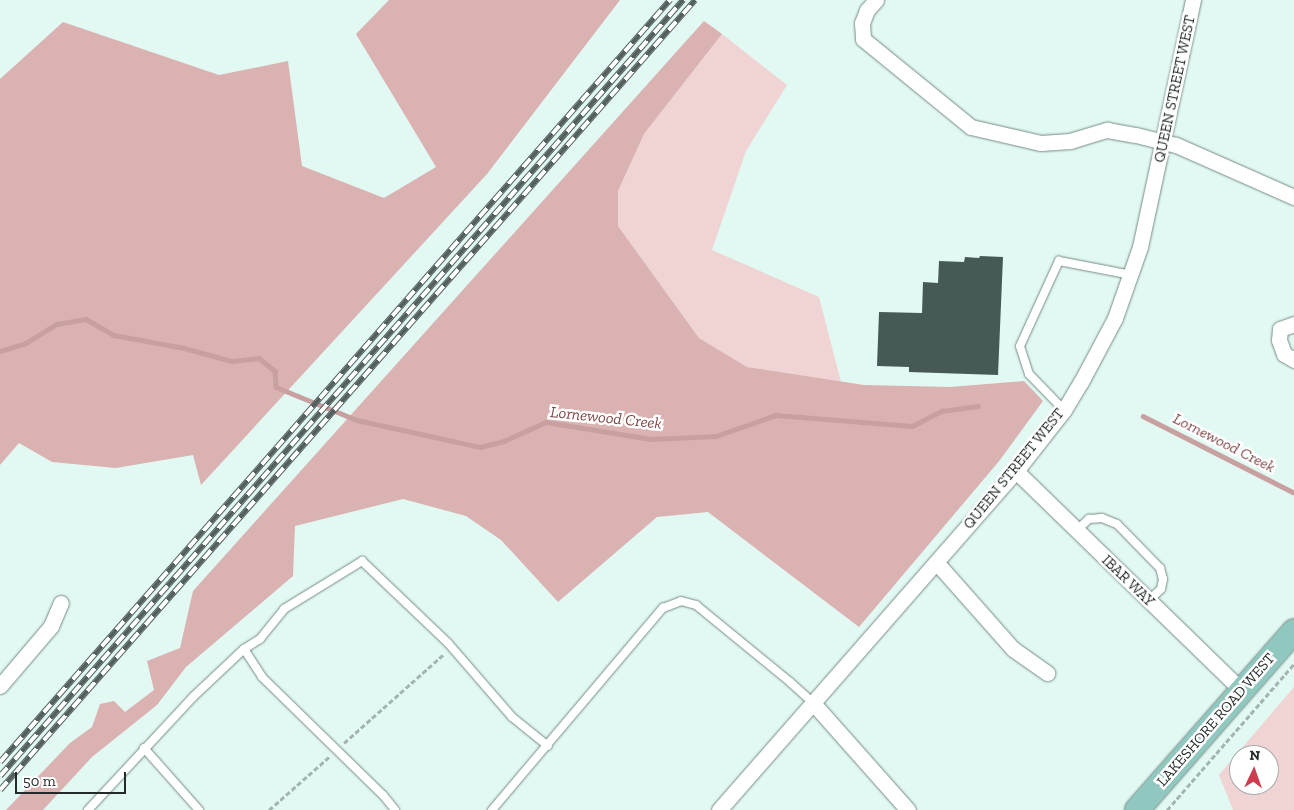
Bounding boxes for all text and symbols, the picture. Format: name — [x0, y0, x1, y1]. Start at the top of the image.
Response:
street label: QUEEN STREET WEST — [1151, 13, 1199, 165]
water label: Lornewood Creek — [549, 403, 663, 433]
street label: QUEEN STREET WEST — [960, 405, 1068, 533]
water label: Lornewood Creek — [1170, 409, 1278, 477]
street label: IBAR WAY — [1098, 551, 1158, 611]
street label: LAKESHORE ROAD WEST — [1153, 650, 1279, 790]
north arrow — [1229, 745, 1279, 795]
text: N — [1249, 747, 1261, 764]
scale bar — [18, 762, 129, 794]
text: 50 m — [23, 772, 56, 790]

